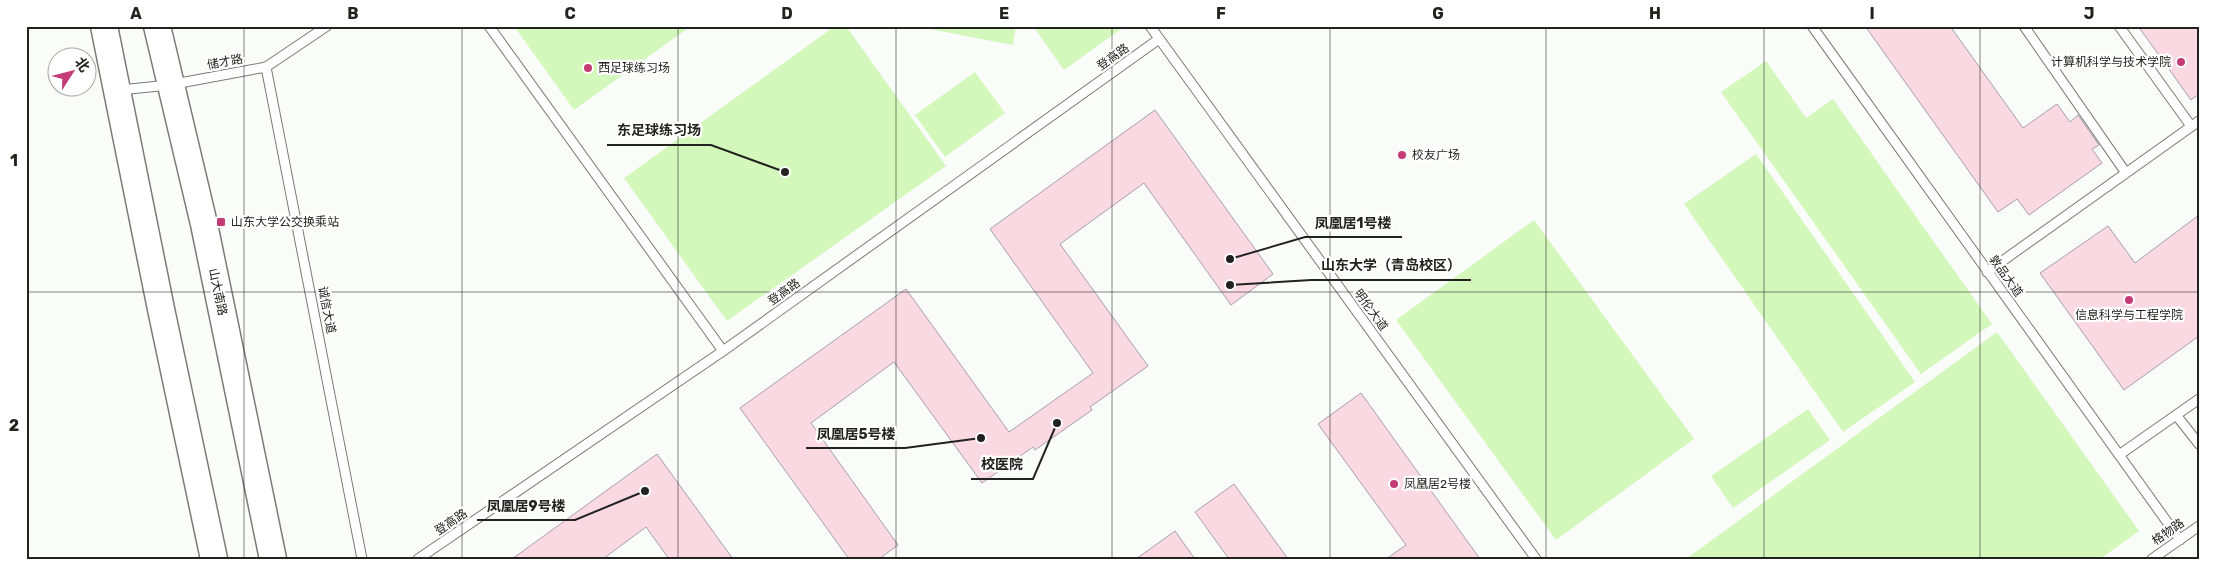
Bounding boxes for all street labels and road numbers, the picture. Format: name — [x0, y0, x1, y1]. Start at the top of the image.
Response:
street label: 登高路 — [1094, 41, 1132, 73]
street label: 储才路 — [206, 52, 244, 72]
street label: 敦品大道 — [1986, 252, 2026, 300]
street label: 山大南路 — [206, 267, 230, 317]
street label: 登高路 — [765, 276, 803, 308]
street label: 诚信大道 — [316, 285, 338, 335]
street label: 明伦大道 — [1351, 286, 1391, 334]
street label: 登高路 — [432, 506, 470, 538]
street label: 格物路 — [2149, 516, 2187, 548]

